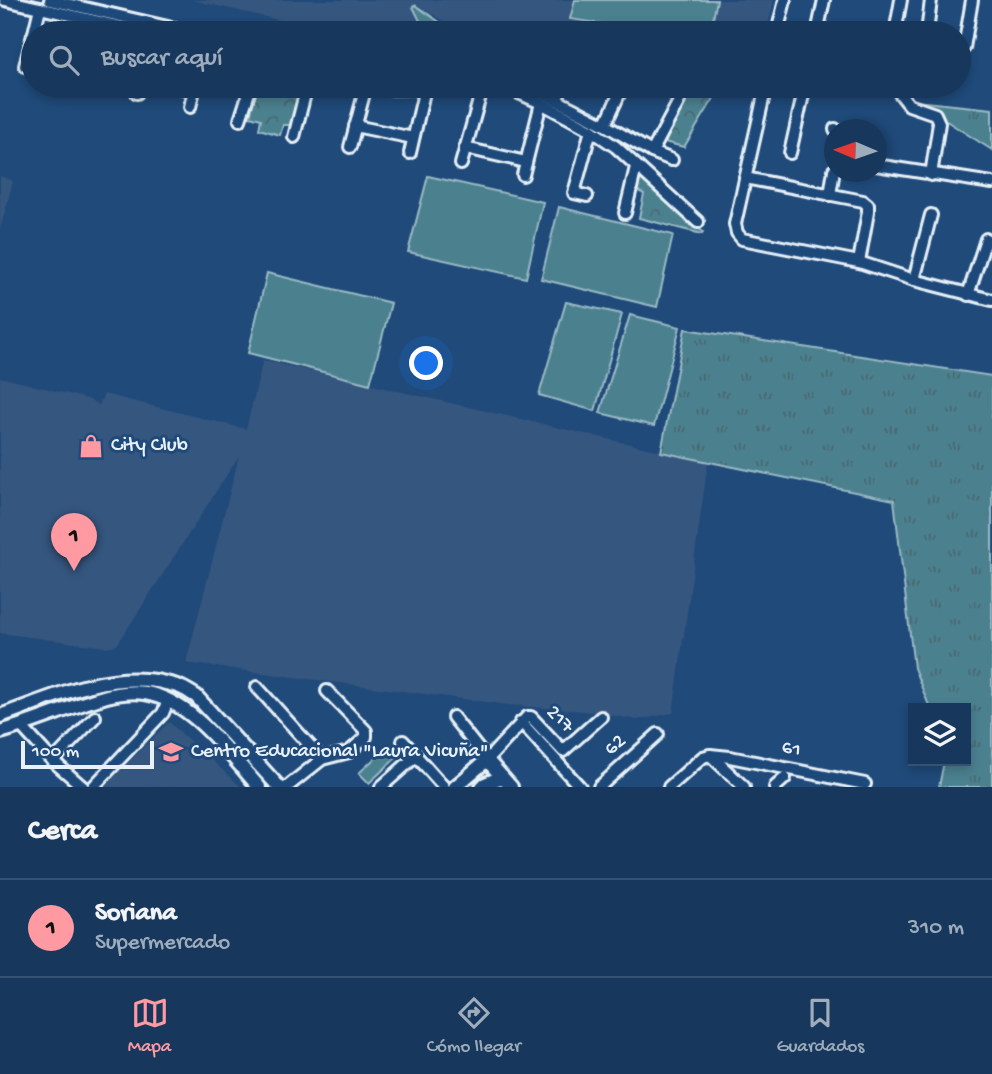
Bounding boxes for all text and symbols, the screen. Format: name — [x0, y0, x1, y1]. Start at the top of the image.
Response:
search box — [21, 21, 971, 98]
icon: search — [45, 41, 83, 79]
text: Buscar aquí — [101, 44, 223, 75]
north arrow — [824, 119, 887, 182]
your location — [409, 346, 443, 380]
shop icon: City Club — [77, 432, 105, 460]
place label: City Club — [111, 434, 188, 459]
pin: 1 — [51, 513, 97, 571]
street label: 217 — [540, 701, 579, 740]
map controls — [908, 703, 971, 766]
button: layers — [908, 703, 971, 766]
street label: 62 — [600, 730, 632, 762]
street label: 61 — [779, 736, 803, 764]
scale bar — [21, 738, 154, 770]
school or university icon: Centro Educacional "Laura Vicuña" — [157, 738, 185, 766]
place label: Centro Educacional "Laura Vicuña" — [191, 740, 489, 765]
text: 100 m — [32, 741, 79, 764]
text: Cerca — [28, 815, 97, 850]
text: Soriana — [95, 899, 177, 930]
text: 1 — [46, 915, 56, 942]
text: 310 m — [908, 915, 964, 942]
text: Supermercado — [95, 930, 230, 957]
tab: Mapa — [128, 994, 171, 1059]
tab: Cómo llegar — [427, 994, 521, 1059]
tab: Guardados — [776, 994, 864, 1059]

